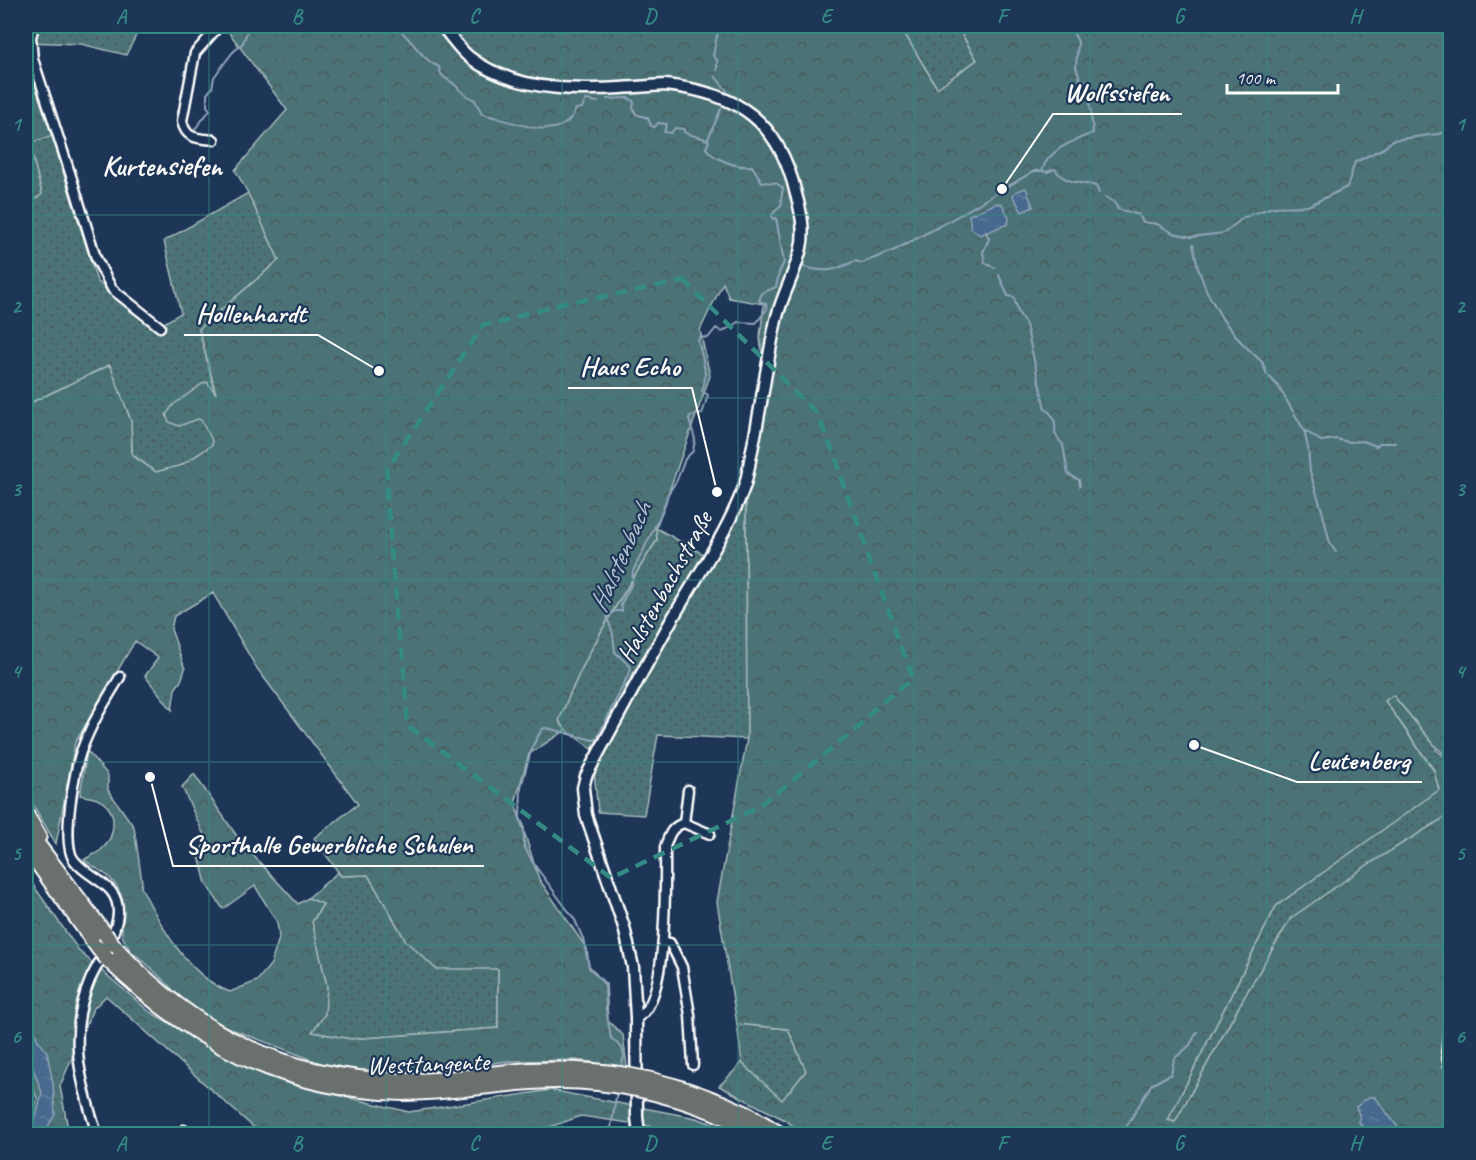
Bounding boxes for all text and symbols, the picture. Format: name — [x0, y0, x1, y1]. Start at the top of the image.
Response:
text: A — [116, 4, 128, 29]
text: B — [292, 4, 304, 29]
text: C — [469, 4, 481, 29]
text: D — [644, 4, 658, 29]
text: E — [821, 4, 835, 29]
text: F — [997, 4, 1011, 29]
text: G — [1174, 4, 1187, 29]
text: H — [1349, 4, 1364, 29]
scale bar — [1227, 57, 1338, 95]
text: 100 m — [1236, 67, 1277, 89]
callout: Wolfssiefen — [1053, 69, 1182, 114]
text: Wolfssiefen — [1065, 75, 1171, 109]
text: 1 — [12, 112, 23, 137]
text: 1 — [1456, 112, 1467, 137]
district label: Kurtensiefen — [102, 148, 224, 183]
callout: Hollenhardt — [184, 290, 318, 335]
text: 2 — [12, 294, 23, 319]
text: 2 — [1456, 294, 1467, 319]
text: Hollenhardt — [196, 296, 309, 330]
callout: Haus Echo — [568, 343, 692, 388]
text: Haus Echo — [580, 349, 682, 383]
text: 3 — [12, 477, 23, 502]
text: 3 — [1456, 477, 1467, 502]
water label: Halstenbach — [581, 495, 660, 617]
street label: Halstenbachstraße — [609, 503, 721, 669]
text: 4 — [12, 659, 24, 684]
text: 4 — [1456, 659, 1468, 684]
callout: Leutenberg — [1297, 737, 1422, 782]
text: Leutenberg — [1308, 743, 1413, 777]
callout: Sporthalle Gewerbliche Schulen — [173, 821, 484, 866]
text: Sporthalle Gewerbliche Schulen — [185, 827, 474, 861]
text: 5 — [12, 841, 23, 866]
text: 5 — [1456, 841, 1467, 866]
text: 6 — [11, 1024, 22, 1049]
text: 6 — [1455, 1024, 1466, 1049]
street label: Westtangente — [366, 1045, 492, 1082]
text: A — [116, 1131, 128, 1156]
text: B — [292, 1131, 304, 1156]
text: C — [469, 1131, 481, 1156]
text: D — [644, 1131, 658, 1156]
text: E — [821, 1131, 835, 1156]
text: F — [997, 1131, 1011, 1156]
text: G — [1174, 1131, 1187, 1156]
text: H — [1349, 1131, 1364, 1156]

